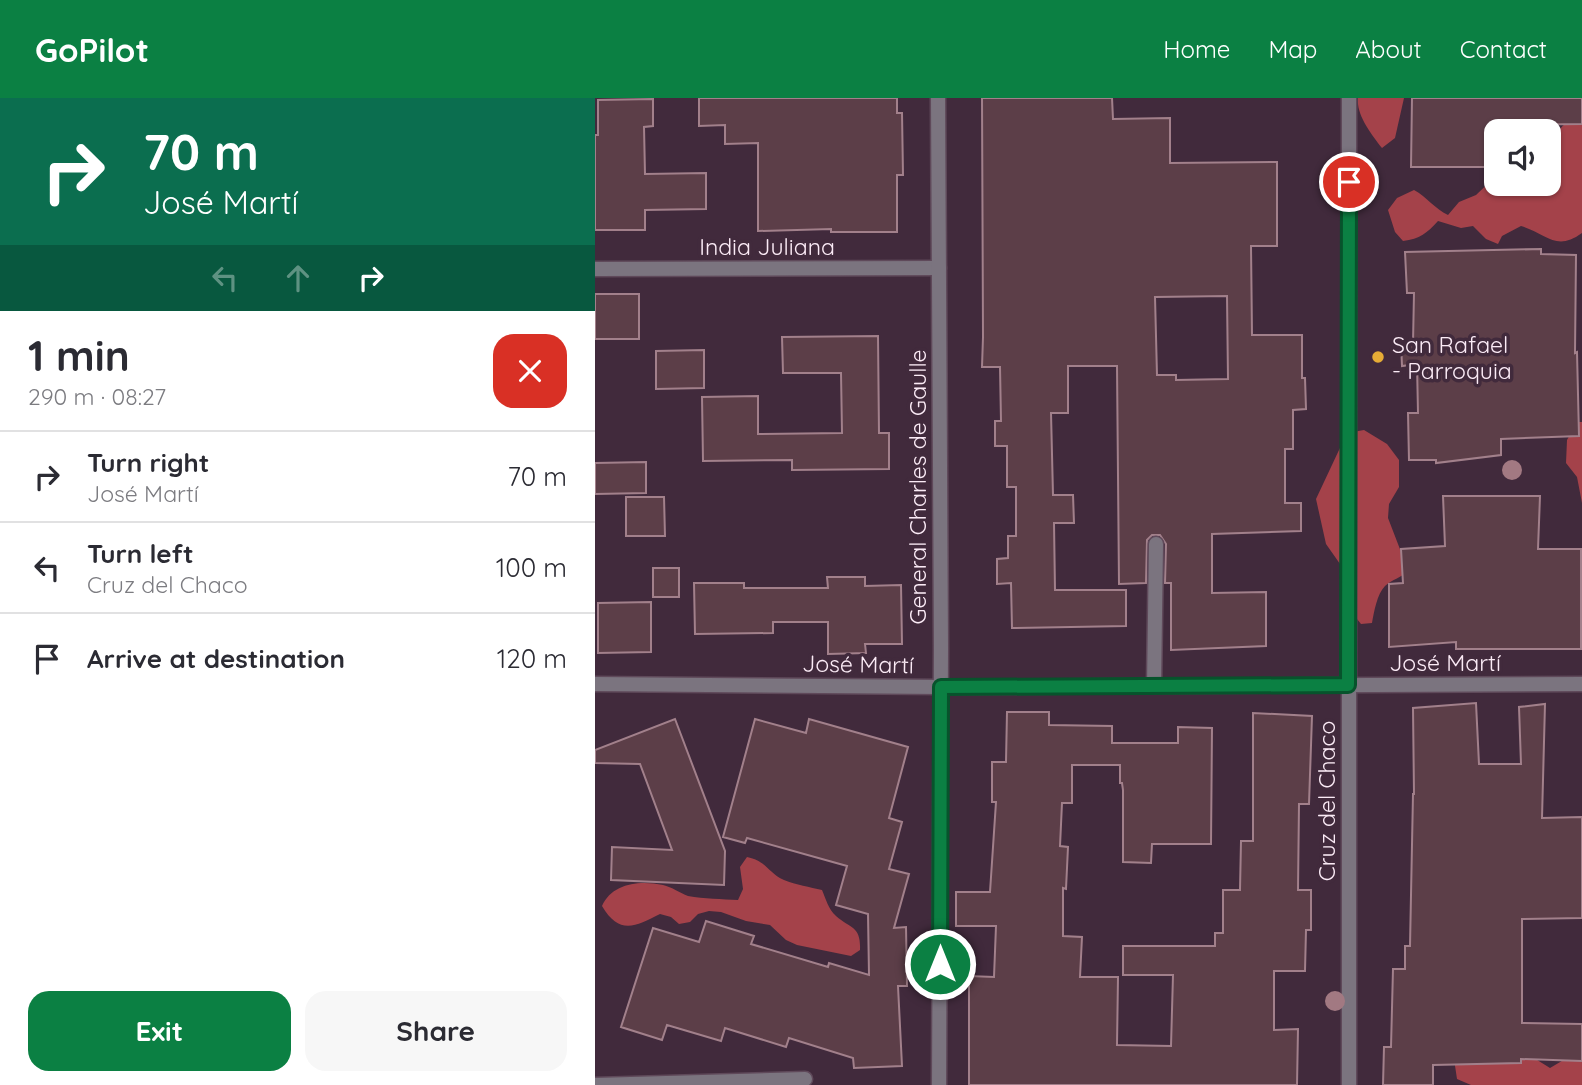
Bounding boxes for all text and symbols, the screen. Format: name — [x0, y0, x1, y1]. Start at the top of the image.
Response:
text: GoPilot — [35, 29, 149, 70]
text: Home — [1163, 34, 1230, 64]
text: Map — [1268, 34, 1317, 64]
text: About — [1355, 34, 1422, 64]
text: Contact — [1460, 34, 1547, 64]
map controls — [1484, 119, 1561, 196]
button: sound — [1484, 119, 1561, 196]
text: 70 m — [143, 121, 259, 182]
icon: right — [28, 126, 119, 217]
pin — [1319, 152, 1379, 212]
icon: arrive — [1330, 163, 1368, 201]
text: José Martí — [143, 182, 298, 222]
street label: India Juliana — [699, 232, 835, 261]
icon: left — [206, 259, 244, 297]
icon: ahead — [279, 259, 317, 297]
icon: right — [352, 259, 390, 297]
text: 1 min — [28, 329, 130, 382]
place label: San Rafael - Parroquia — [1392, 330, 1512, 385]
button: close — [493, 334, 567, 408]
street label: General Charles de Gaulle — [903, 349, 932, 625]
marker: San Rafael - Parroquia — [1370, 349, 1386, 365]
text: 290 m · 08:27 — [28, 382, 166, 411]
text: Turn right — [87, 446, 209, 479]
icon: right — [28, 458, 66, 496]
text: 70 m — [507, 460, 567, 493]
text: José Martí — [87, 479, 199, 508]
text: Turn left — [87, 537, 194, 570]
icon: left — [28, 549, 66, 587]
text: 100 m — [496, 551, 567, 584]
text: Cruz del Chaco — [87, 570, 248, 599]
icon: arrive — [28, 640, 66, 678]
text: Arrive at destination — [87, 642, 345, 675]
text: 120 m — [497, 642, 567, 675]
street label: José Martí — [1389, 648, 1501, 677]
street label: José Martí — [802, 649, 914, 679]
street label: Cruz del Chaco — [1312, 721, 1341, 881]
position arrow — [903, 927, 977, 1001]
button: Exit — [28, 991, 291, 1071]
button: Share — [305, 991, 567, 1071]

